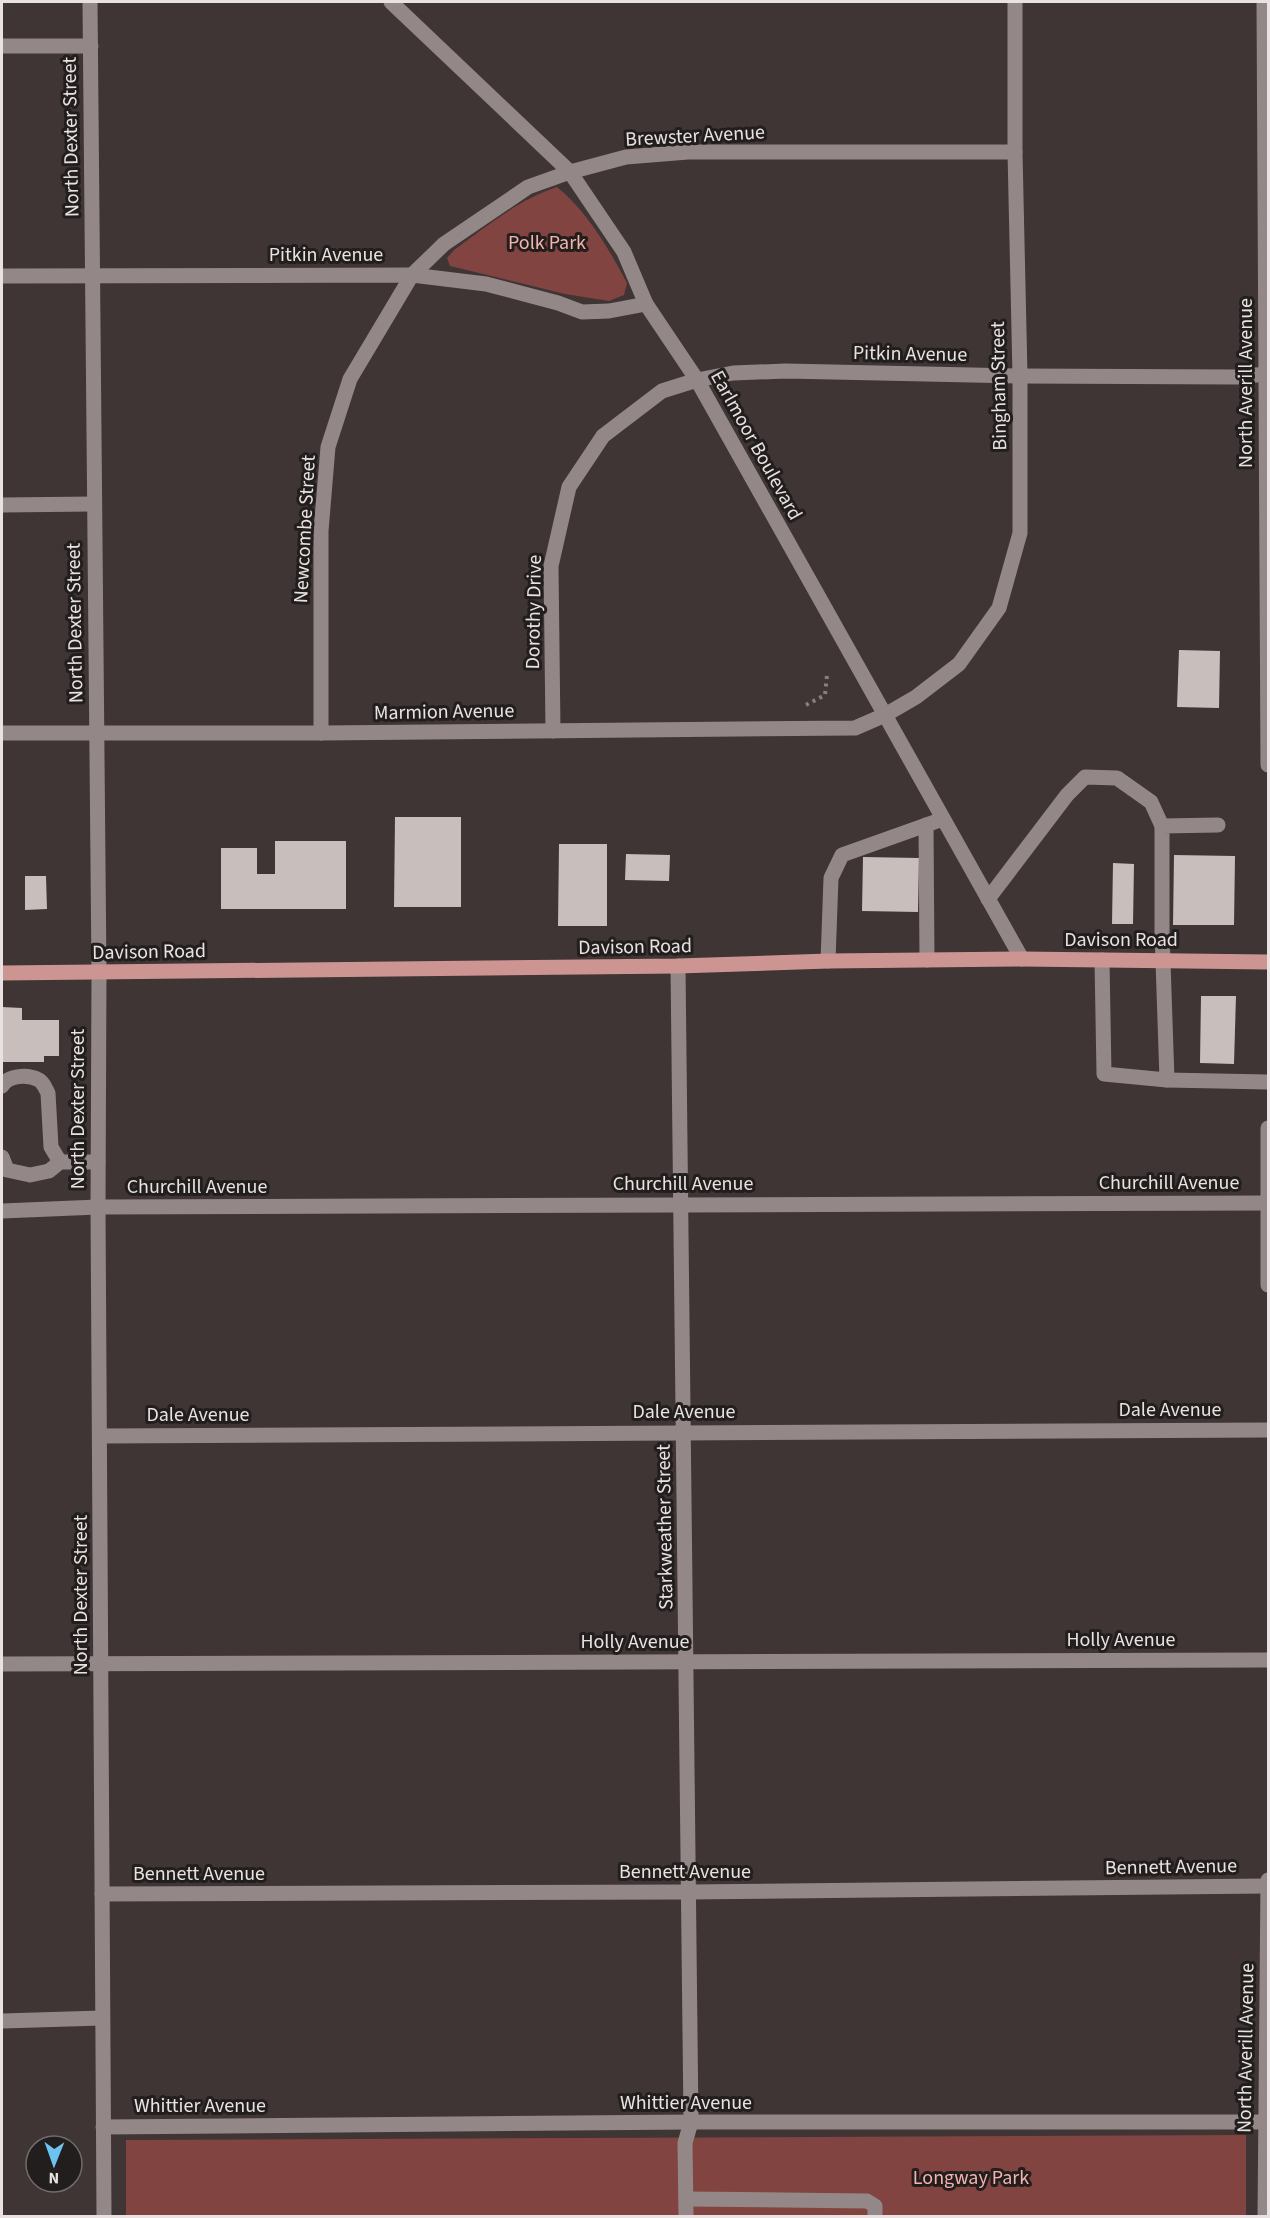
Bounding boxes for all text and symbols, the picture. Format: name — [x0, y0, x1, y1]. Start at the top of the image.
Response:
street label: North Dexter Street — [56, 56, 86, 217]
street label: Brewster Avenue — [624, 118, 766, 154]
park label: Polk Park — [508, 229, 586, 257]
street label: Pitkin Avenue — [269, 241, 383, 269]
street label: North Averill Avenue — [1232, 298, 1260, 468]
street label: Bingham Street — [984, 321, 1014, 451]
street label: Pitkin Avenue — [853, 339, 967, 369]
street label: Earlmoor Boulevard — [703, 366, 809, 525]
street label: Newcombe Street — [287, 454, 323, 604]
street label: North Dexter Street — [60, 542, 90, 703]
street label: Dorothy Drive — [519, 554, 549, 670]
street label: Marmion Avenue — [374, 697, 515, 727]
street label: Davison Road — [1064, 926, 1178, 954]
street label: Davison Road — [578, 932, 692, 962]
street label: Davison Road — [92, 937, 206, 967]
street label: North Dexter Street — [64, 1029, 92, 1189]
street label: Churchill Avenue — [1099, 1169, 1239, 1197]
street label: Churchill Avenue — [613, 1170, 753, 1198]
street label: Churchill Avenue — [127, 1173, 267, 1201]
street label: Dale Avenue — [1118, 1396, 1222, 1424]
street label: Dale Avenue — [632, 1398, 736, 1426]
street label: Dale Avenue — [146, 1401, 250, 1429]
street label: Starkweather Street — [650, 1444, 680, 1610]
street label: North Dexter Street — [67, 1515, 95, 1675]
street label: Holly Avenue — [1066, 1626, 1176, 1654]
street label: Holly Avenue — [580, 1628, 690, 1656]
street label: Bennett Avenue — [1105, 1852, 1237, 1882]
street label: Bennett Avenue — [619, 1858, 751, 1886]
street label: Bennett Avenue — [133, 1860, 265, 1888]
street label: North Averill Avenue — [1231, 1963, 1261, 2133]
street label: Whittier Avenue — [620, 2089, 752, 2117]
street label: Whittier Avenue — [134, 2092, 266, 2120]
north arrow — [24, 2134, 84, 2194]
park label: Longway Park — [913, 2164, 1029, 2192]
text: N — [48, 2167, 59, 2189]

